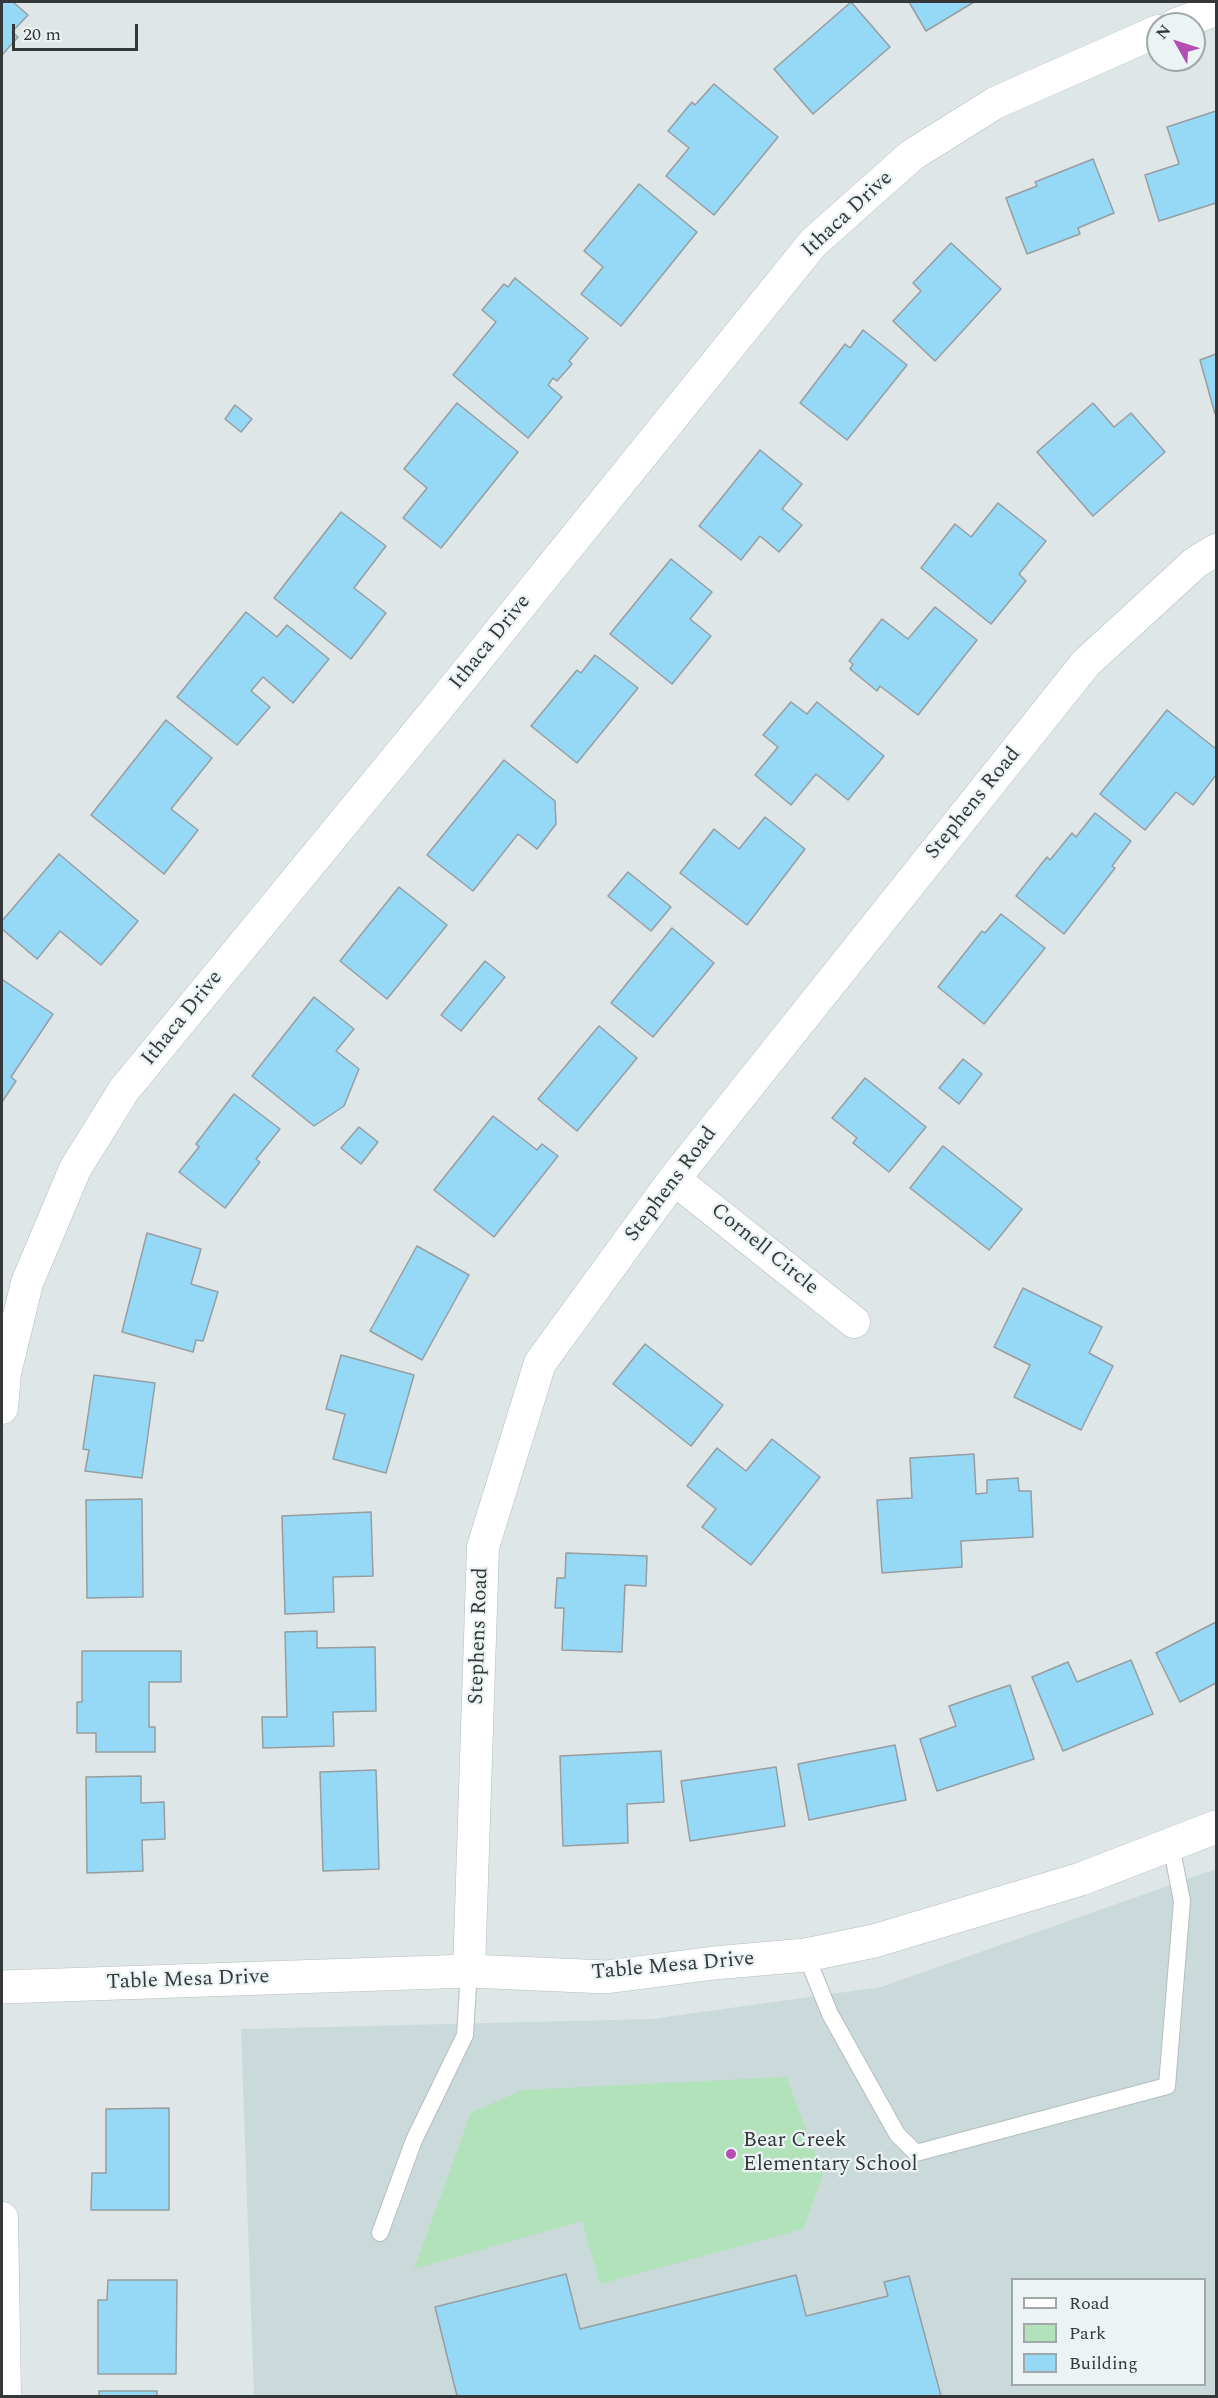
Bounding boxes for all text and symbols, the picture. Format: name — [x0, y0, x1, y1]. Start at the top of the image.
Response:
scale bar — [15, 12, 141, 50]
north arrow — [1146, 12, 1206, 72]
text: N — [1150, 19, 1177, 45]
text: 20 m — [23, 21, 61, 48]
street label: Ithaca Drive — [797, 167, 899, 263]
street label: Ithaca Drive — [445, 590, 537, 696]
street label: Stephens Road — [921, 743, 1027, 865]
street label: Ithaca Drive — [137, 966, 229, 1072]
street label: Stephens Road — [621, 1123, 723, 1247]
street label: Cornell Circle — [705, 1199, 823, 1301]
street label: Stephens Road — [465, 1567, 495, 1705]
street label: Table Mesa Drive — [591, 1947, 755, 1987]
street label: Table Mesa Drive — [106, 1966, 270, 1996]
place label: Bear Creek Elementary School — [743, 2129, 918, 2179]
marker: Bear Creek Elementary School — [724, 2147, 738, 2161]
legend — [1011, 2278, 1206, 2386]
text: Road — [1069, 2290, 1110, 2317]
text: Park — [1069, 2320, 1106, 2347]
text: Building — [1069, 2350, 1138, 2377]

